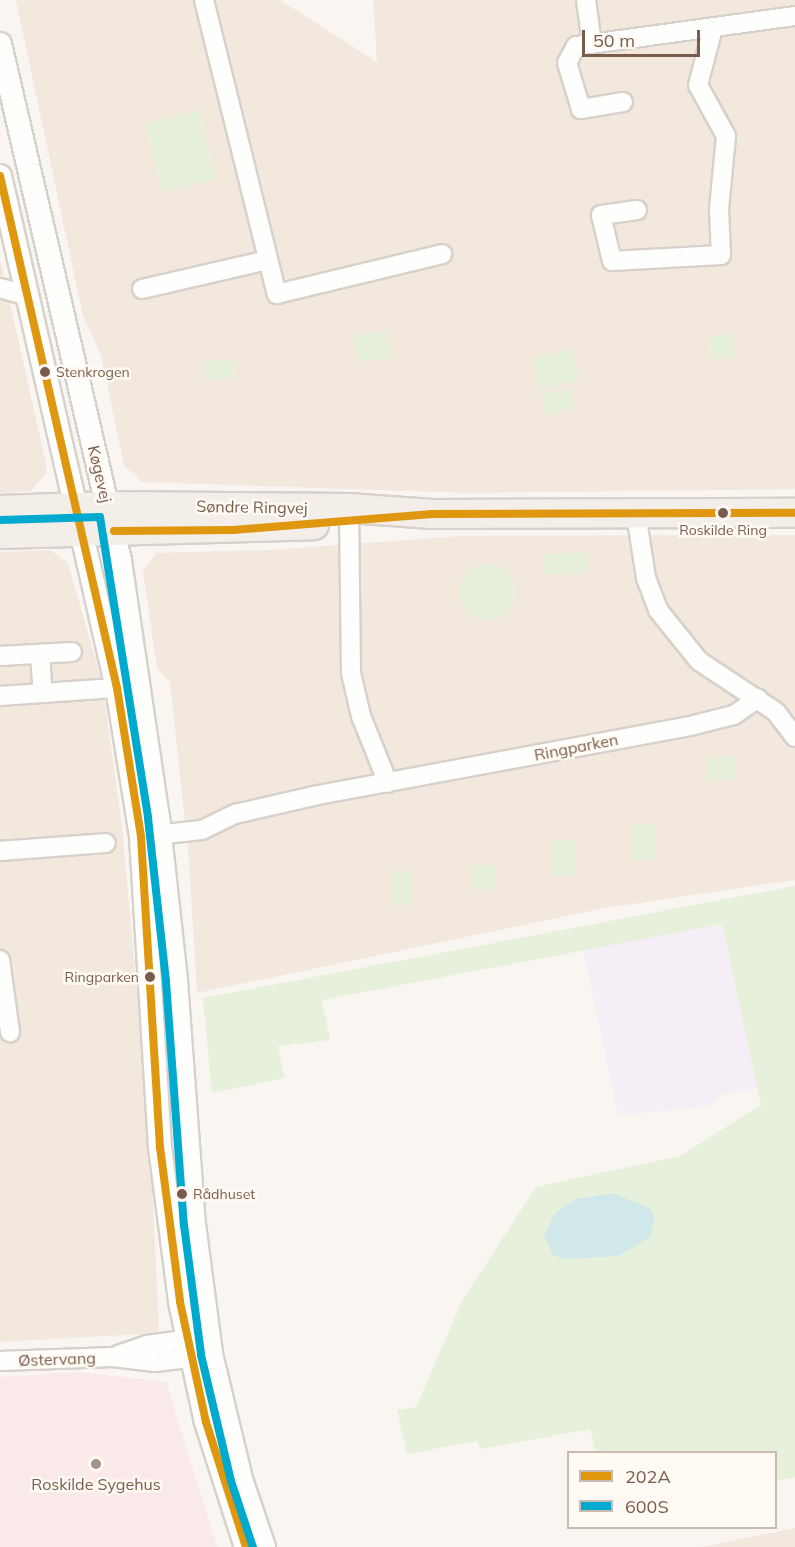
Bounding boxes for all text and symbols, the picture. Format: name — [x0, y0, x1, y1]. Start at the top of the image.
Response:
scale bar — [585, 18, 704, 56]
text: 50 m — [593, 29, 635, 52]
place label: Stenkrogen — [56, 364, 130, 380]
marker: Stenkrogen — [39, 366, 51, 378]
street label: Køgevej — [84, 443, 116, 505]
street label: Søndre Ringvej — [196, 496, 308, 518]
marker: Roskilde Ring — [717, 507, 729, 519]
place label: Roskilde Ring — [679, 522, 767, 538]
street label: Ringparken — [532, 729, 620, 765]
place label: Ringparken — [65, 969, 139, 985]
marker: Ringparken — [144, 971, 156, 983]
place label: Rådhuset — [193, 1186, 255, 1202]
marker: Rådhuset — [176, 1188, 188, 1200]
street label: Østervang — [18, 1348, 96, 1370]
legend — [567, 1451, 777, 1529]
marker: Roskilde Sygehus — [87, 1455, 105, 1473]
text: 202A — [625, 1465, 671, 1488]
place label: Roskilde Sygehus — [31, 1474, 161, 1494]
text: 600S — [625, 1495, 669, 1518]

